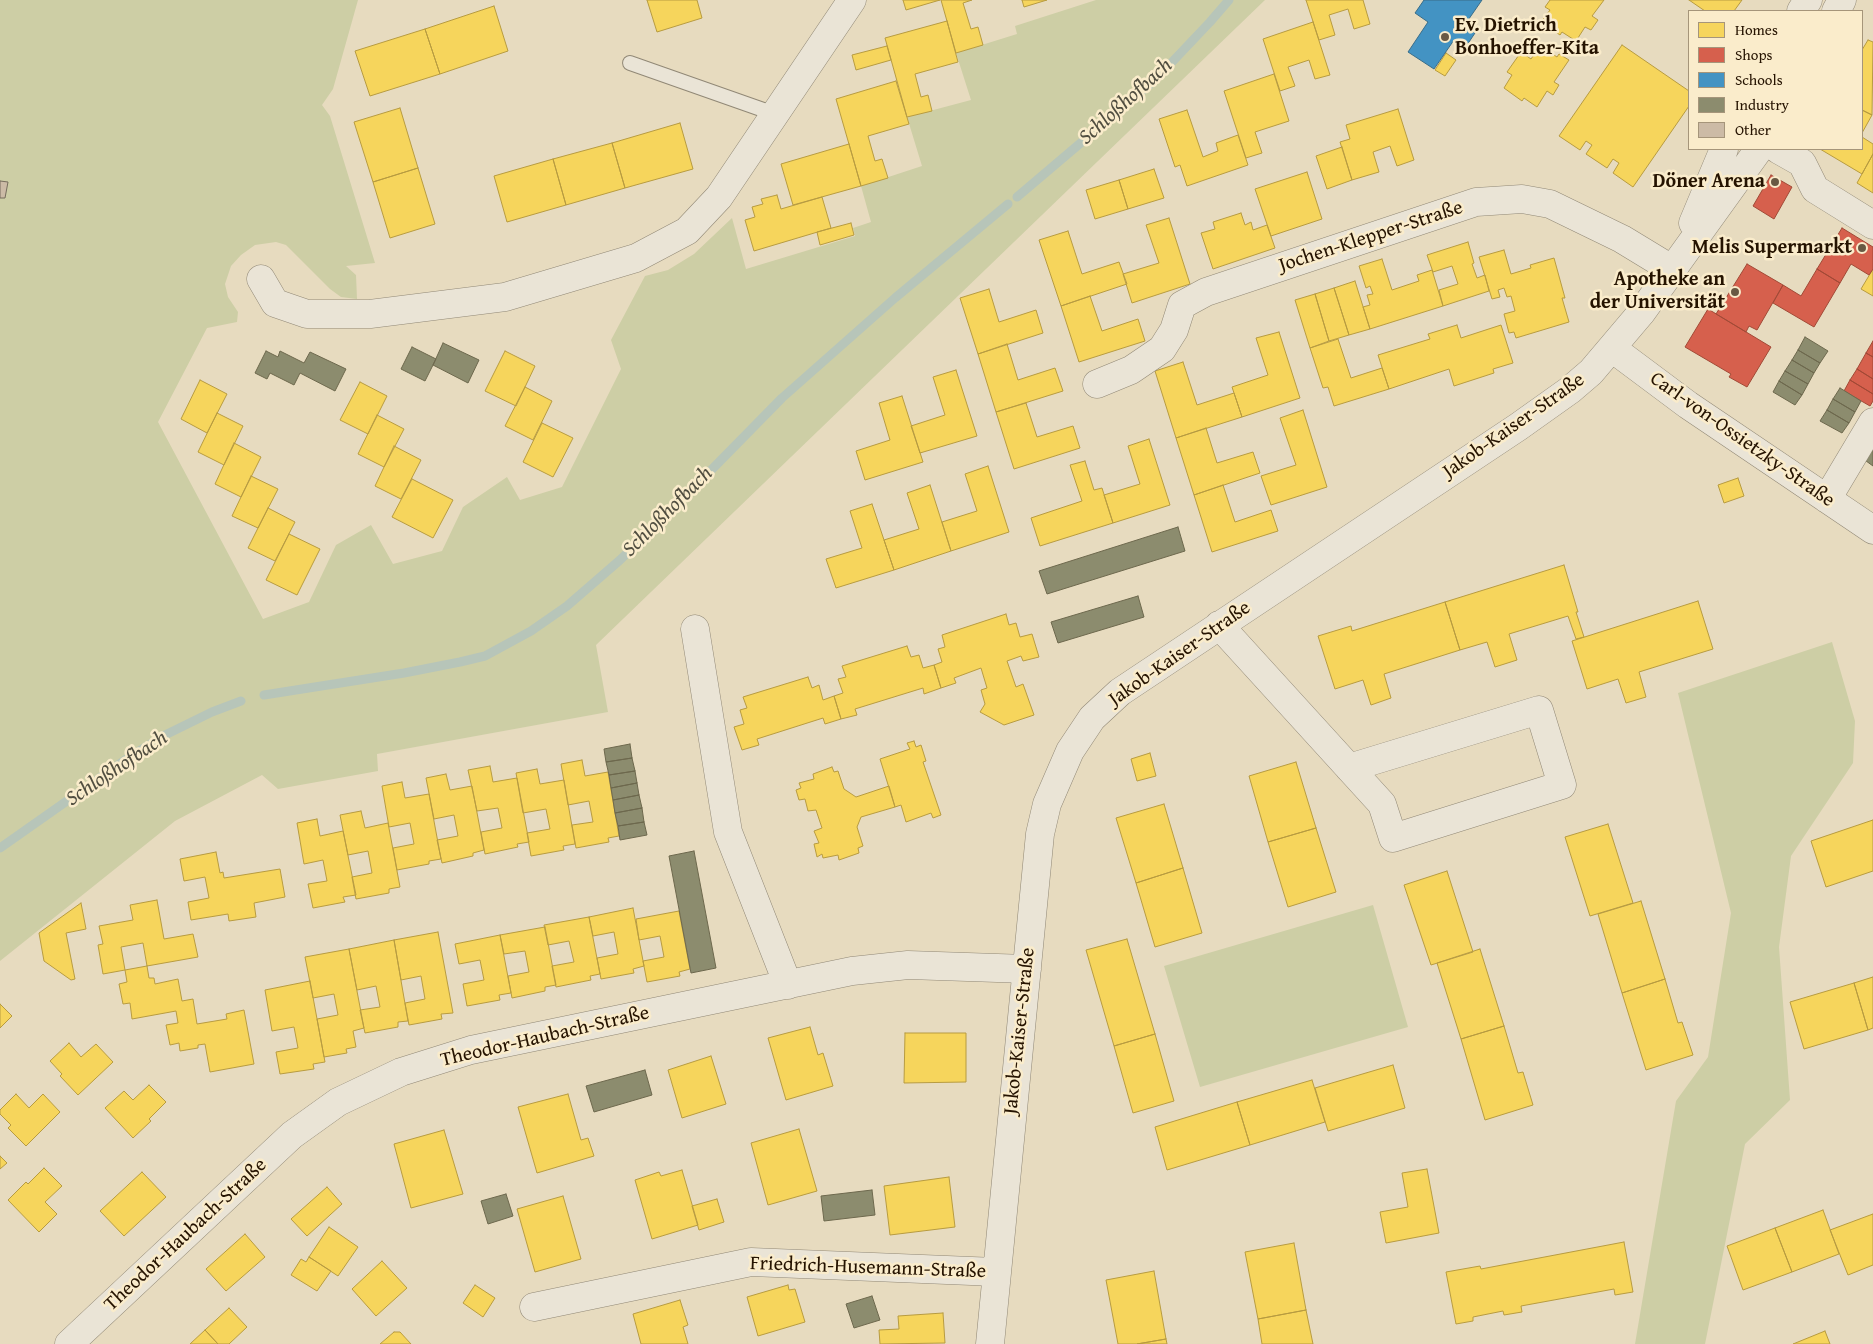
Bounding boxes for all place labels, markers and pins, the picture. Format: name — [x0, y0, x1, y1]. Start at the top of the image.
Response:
place label: Ev. Dietrich Bonhoeffer-Kita — [1455, 14, 1599, 61]
marker: Ev. Dietrich Bonhoeffer-Kita — [1439, 31, 1451, 43]
place label: Döner Arena — [1653, 170, 1765, 194]
marker: Döner Arena — [1769, 176, 1781, 188]
place label: Melis Supermarkt — [1692, 236, 1852, 260]
marker: Melis Supermarkt — [1856, 242, 1868, 254]
place label: Apotheke an der Universität — [1590, 268, 1725, 315]
marker: Apotheke an der Universität — [1729, 286, 1741, 298]

